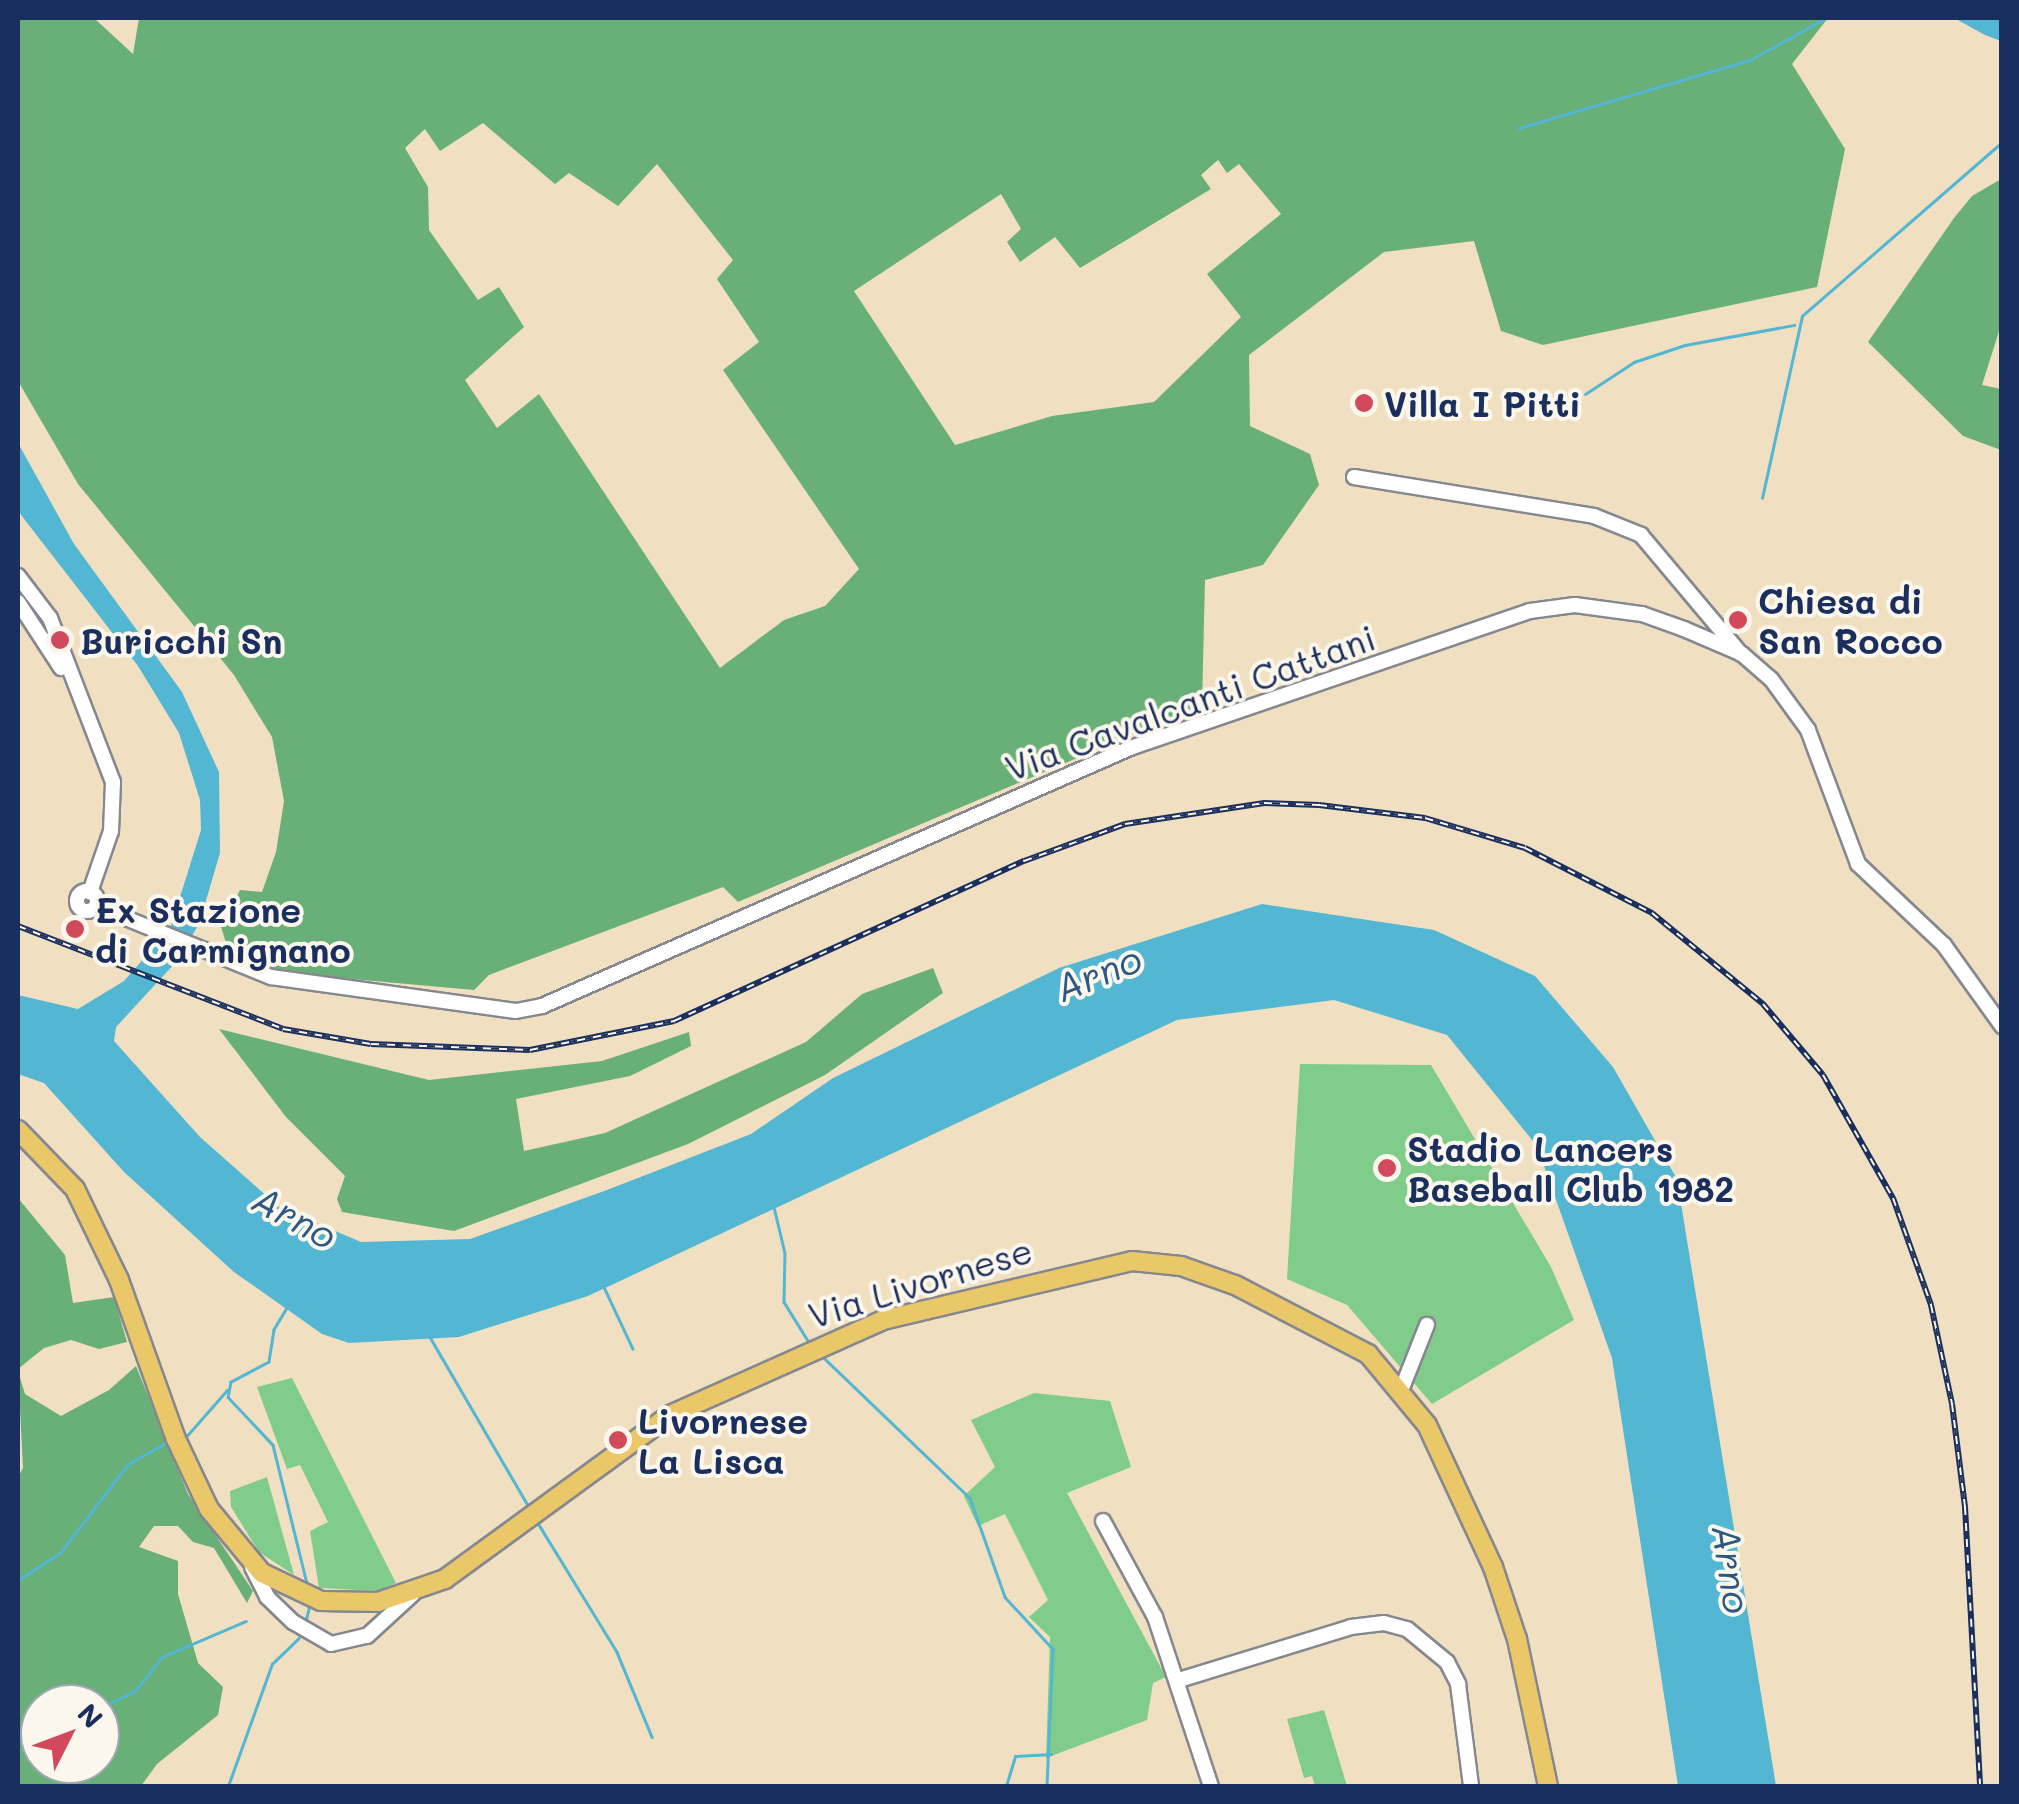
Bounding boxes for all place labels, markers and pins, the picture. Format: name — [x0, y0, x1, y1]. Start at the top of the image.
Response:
place label: Villa I Pitti — [1384, 382, 1581, 424]
marker: Villa I Pitti — [1353, 392, 1375, 414]
place label: Chiesa di San Rocco — [1758, 579, 1943, 661]
marker: Chiesa di San Rocco — [1727, 609, 1749, 631]
place label: Buricchi Sn — [80, 619, 282, 661]
marker: Buricchi Sn — [49, 629, 71, 651]
place label: Ex Stazione di Carmignano — [95, 888, 351, 970]
marker: Ex Stazione di Carmignano — [64, 918, 86, 940]
place label: Stadio Lancers Baseball Club 1982 — [1407, 1127, 1734, 1209]
marker: Stadio Lancers Baseball Club 1982 — [1376, 1157, 1398, 1179]
place label: Livornese La Lisca — [638, 1399, 808, 1481]
marker: Livornese La Lisca — [607, 1429, 629, 1451]

